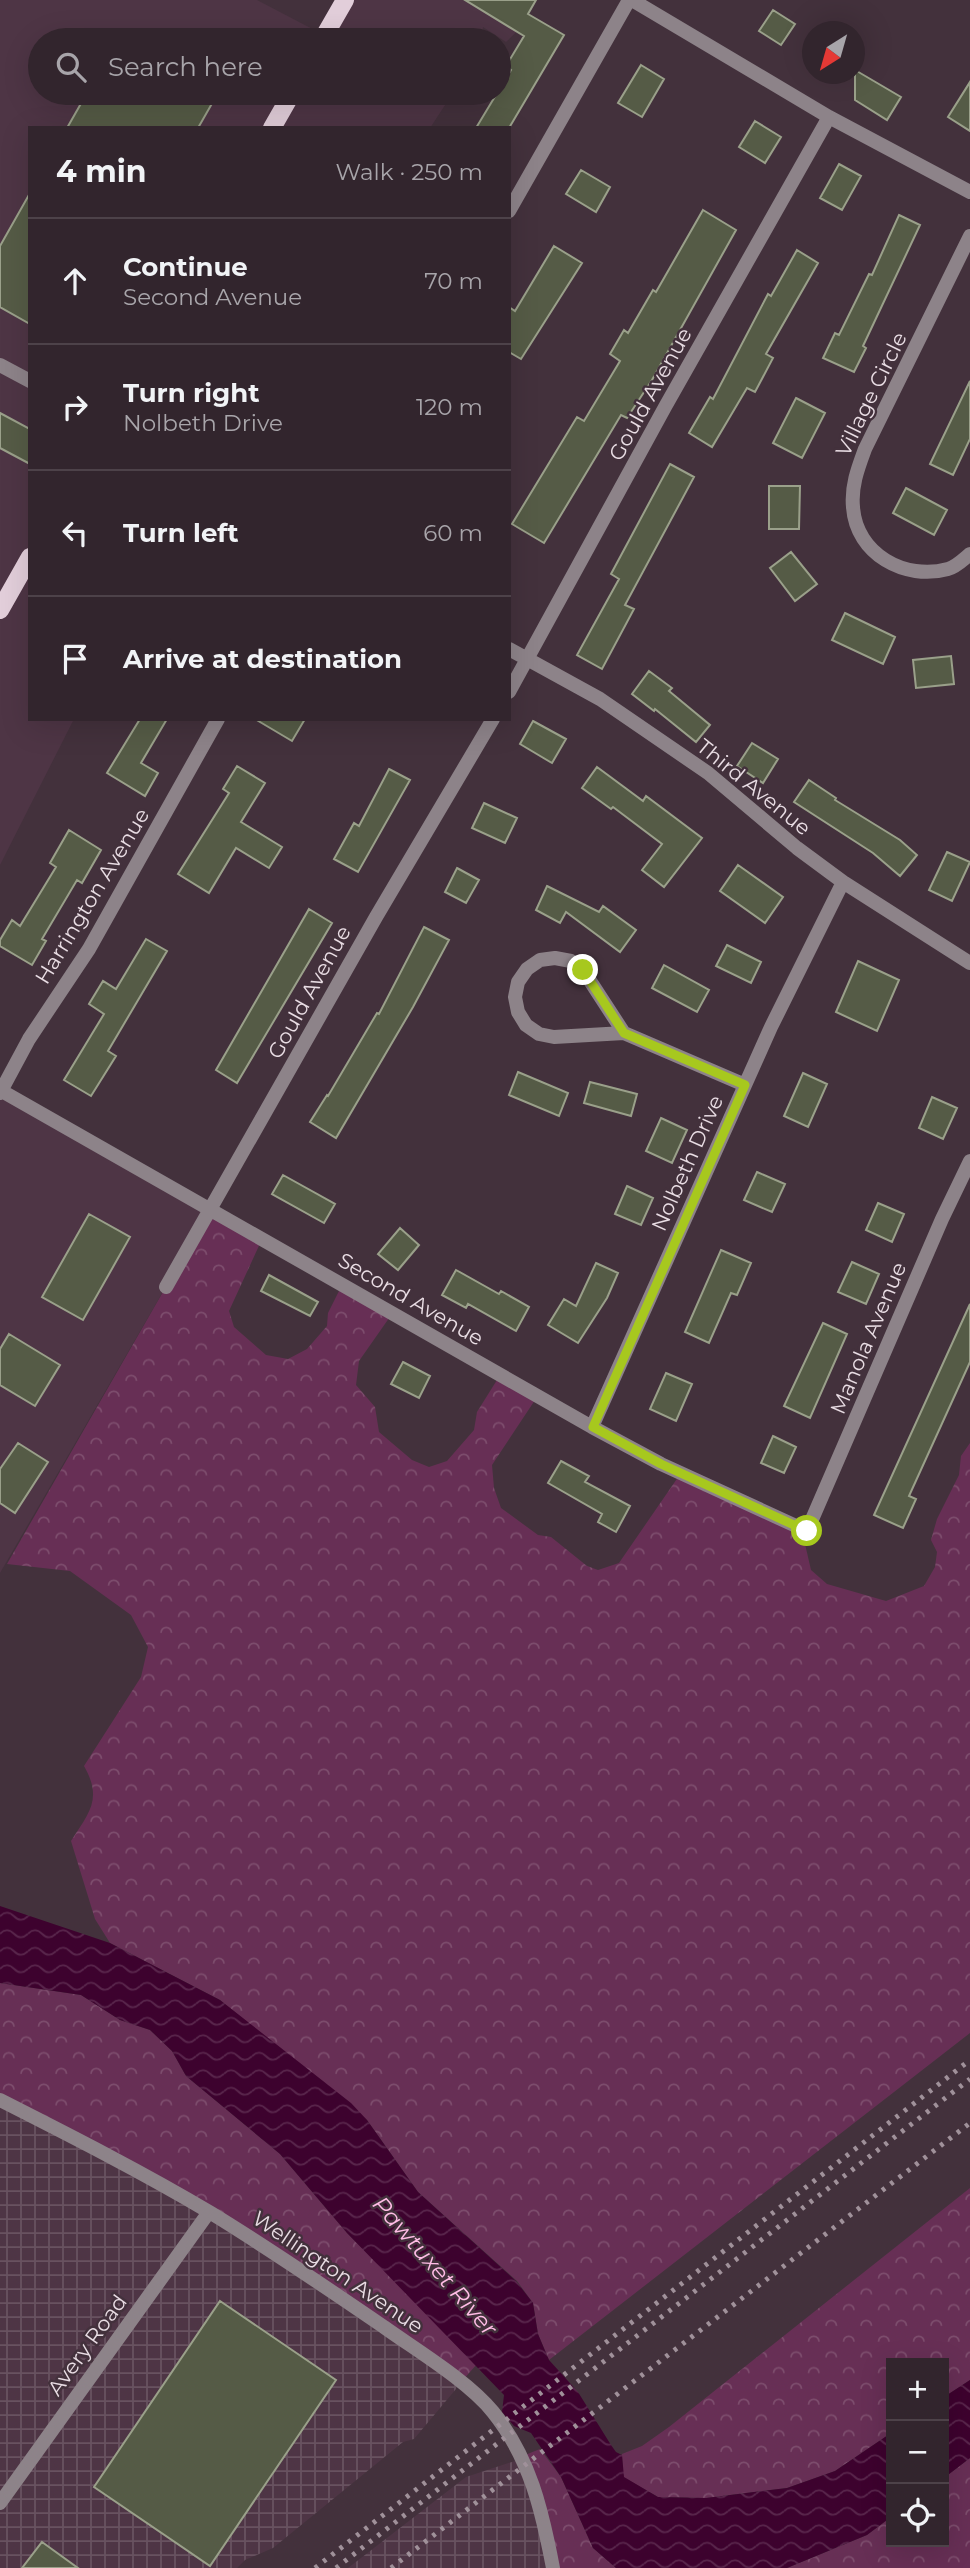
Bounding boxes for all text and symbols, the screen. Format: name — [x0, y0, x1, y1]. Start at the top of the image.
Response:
north arrow — [802, 21, 865, 84]
search box — [28, 28, 511, 105]
icon: search — [52, 48, 90, 86]
text: Search here — [108, 51, 263, 83]
text: 4 min — [56, 153, 146, 190]
text: Walk · 250 m — [336, 158, 483, 186]
text: Continue — [123, 251, 248, 283]
icon: ahead — [56, 262, 94, 300]
text: 70 m — [424, 267, 483, 295]
text: Second Avenue — [123, 283, 302, 311]
street label: Gould Avenue — [603, 323, 697, 465]
street label: Village Circle — [830, 328, 912, 460]
text: Turn right — [123, 377, 259, 409]
icon: right — [56, 388, 94, 426]
text: 120 m — [416, 393, 483, 421]
text: Nolbeth Drive — [123, 409, 283, 437]
icon: left — [56, 514, 94, 552]
text: Turn left — [123, 517, 239, 549]
text: 60 m — [423, 519, 483, 547]
icon: arrive — [56, 640, 94, 678]
text: Arrive at destination — [123, 643, 402, 675]
street label: Third Avenue — [692, 734, 816, 840]
street label: Harrington Avenue — [30, 804, 154, 988]
street label: Gould Avenue — [262, 921, 356, 1063]
route end — [567, 954, 598, 985]
street label: Nolbeth Drive — [646, 1091, 728, 1235]
street label: Second Avenue — [334, 1247, 488, 1351]
street label: Manola Avenue — [825, 1258, 911, 1418]
route start — [791, 1515, 822, 1546]
water label: Pawtuxet River — [367, 2190, 504, 2342]
street label: Wellington Avenue — [248, 2206, 428, 2338]
street label: Avery Road — [42, 2290, 132, 2400]
map controls — [886, 2358, 949, 2547]
button: + — [886, 2358, 949, 2421]
button: − — [886, 2421, 949, 2484]
button: locate — [886, 2484, 949, 2547]

